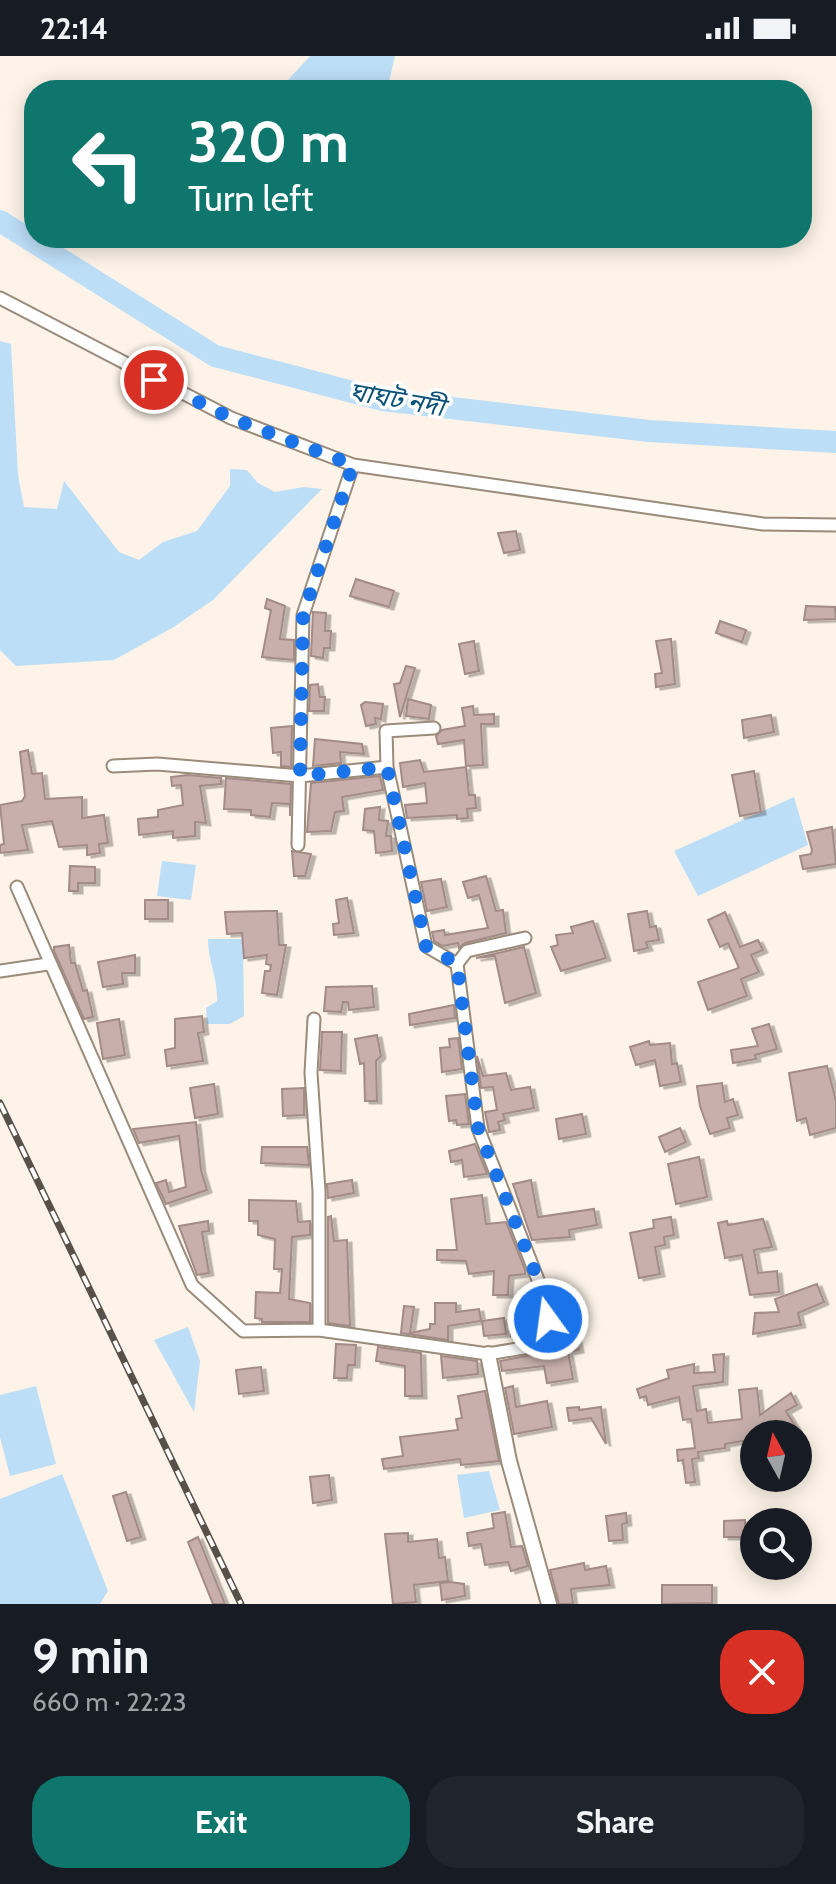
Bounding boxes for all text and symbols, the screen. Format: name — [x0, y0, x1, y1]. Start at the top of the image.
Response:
text: 22:14 — [40, 10, 108, 47]
text: 320 m — [188, 108, 349, 176]
icon: left — [56, 112, 160, 216]
text: Turn left — [188, 176, 313, 220]
pin — [120, 346, 188, 414]
icon: arrive — [132, 358, 176, 402]
water label: ঘাঘট নদী — [347, 375, 452, 424]
position arrow — [506, 1277, 590, 1361]
north arrow — [740, 1420, 812, 1492]
map controls — [740, 1420, 812, 1580]
button: search — [740, 1508, 812, 1580]
text: 9 min — [32, 1627, 150, 1685]
button: close — [720, 1630, 804, 1714]
text: 660 m · 22:23 — [32, 1686, 187, 1718]
button: Exit — [32, 1776, 410, 1868]
button: Share — [426, 1776, 804, 1868]

